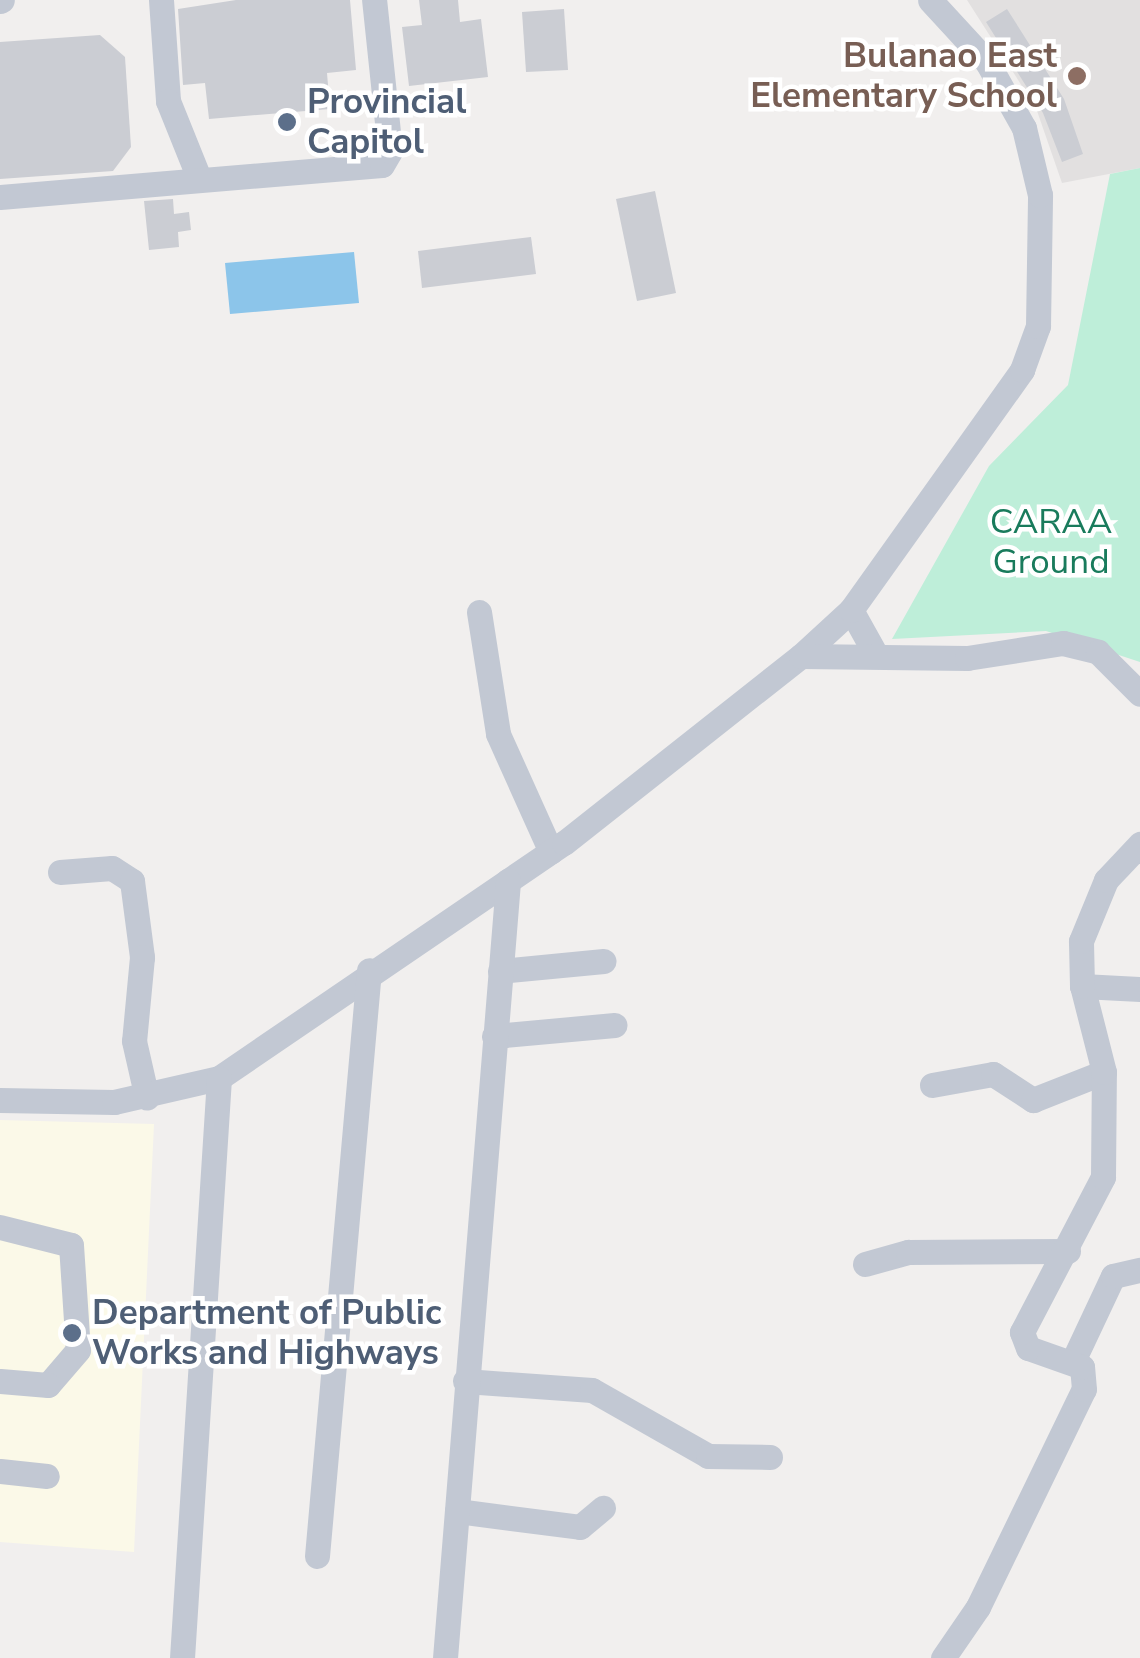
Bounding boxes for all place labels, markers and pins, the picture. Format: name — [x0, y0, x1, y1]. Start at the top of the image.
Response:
place label: Bulanao East Elementary School — [750, 35, 1057, 117]
marker: Bulanao East Elementary School — [1066, 65, 1088, 87]
place label: Provincial Capitol — [307, 81, 466, 163]
marker: Provincial Capitol — [276, 111, 298, 133]
place label: Department of Public Works and Highways — [92, 1292, 442, 1374]
marker: Department of Public Works and Highways — [61, 1322, 83, 1344]

